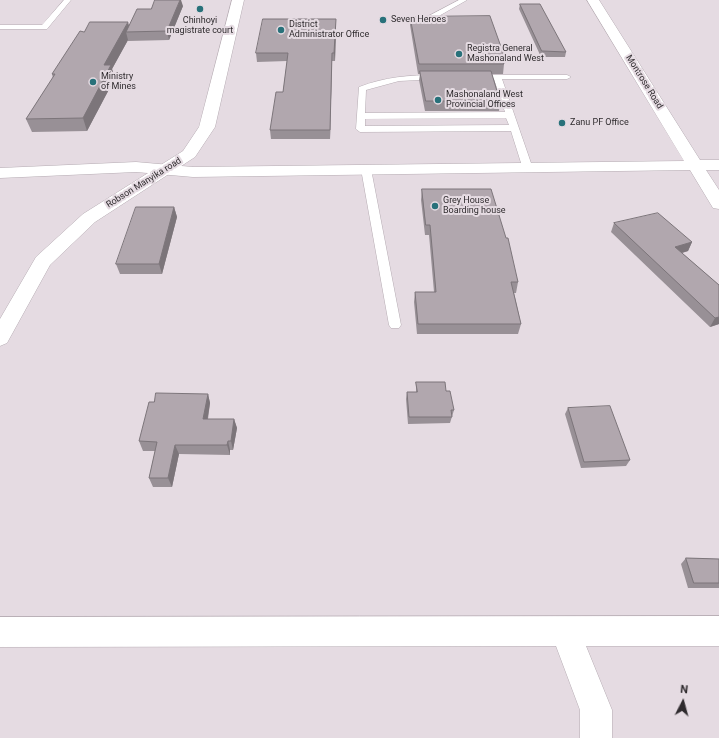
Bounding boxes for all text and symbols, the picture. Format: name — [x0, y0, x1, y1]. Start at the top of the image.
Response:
marker: Chinhoyi magistrate court — [195, 4, 205, 14]
marker: Seven Heroes — [378, 15, 388, 25]
place label: Seven Heroes — [391, 15, 446, 25]
place label: Chinhoyi magistrate court — [167, 16, 233, 37]
place label: District Administrator Office — [289, 20, 369, 41]
marker: District Administrator Office — [276, 25, 286, 35]
place label: Registra General Mashonaland West — [467, 44, 544, 65]
marker: Registra General Mashonaland West — [454, 49, 464, 59]
street label: Montrose Road — [623, 53, 665, 111]
place label: Ministry of Mines — [101, 72, 136, 93]
marker: Ministry of Mines — [88, 77, 98, 87]
place label: Mashonaland West Provincial Offices — [446, 90, 523, 111]
marker: Mashonaland West Provincial Offices — [433, 95, 443, 105]
marker: Zanu PF Office — [557, 118, 567, 128]
place label: Zanu PF Office — [570, 118, 629, 128]
street label: Robson Manyika road — [104, 155, 184, 211]
place label: Grey House Boarding house — [443, 196, 506, 217]
marker: Grey House Boarding house — [430, 201, 440, 211]
north arrow — [663, 682, 703, 722]
text: N — [680, 683, 689, 696]

